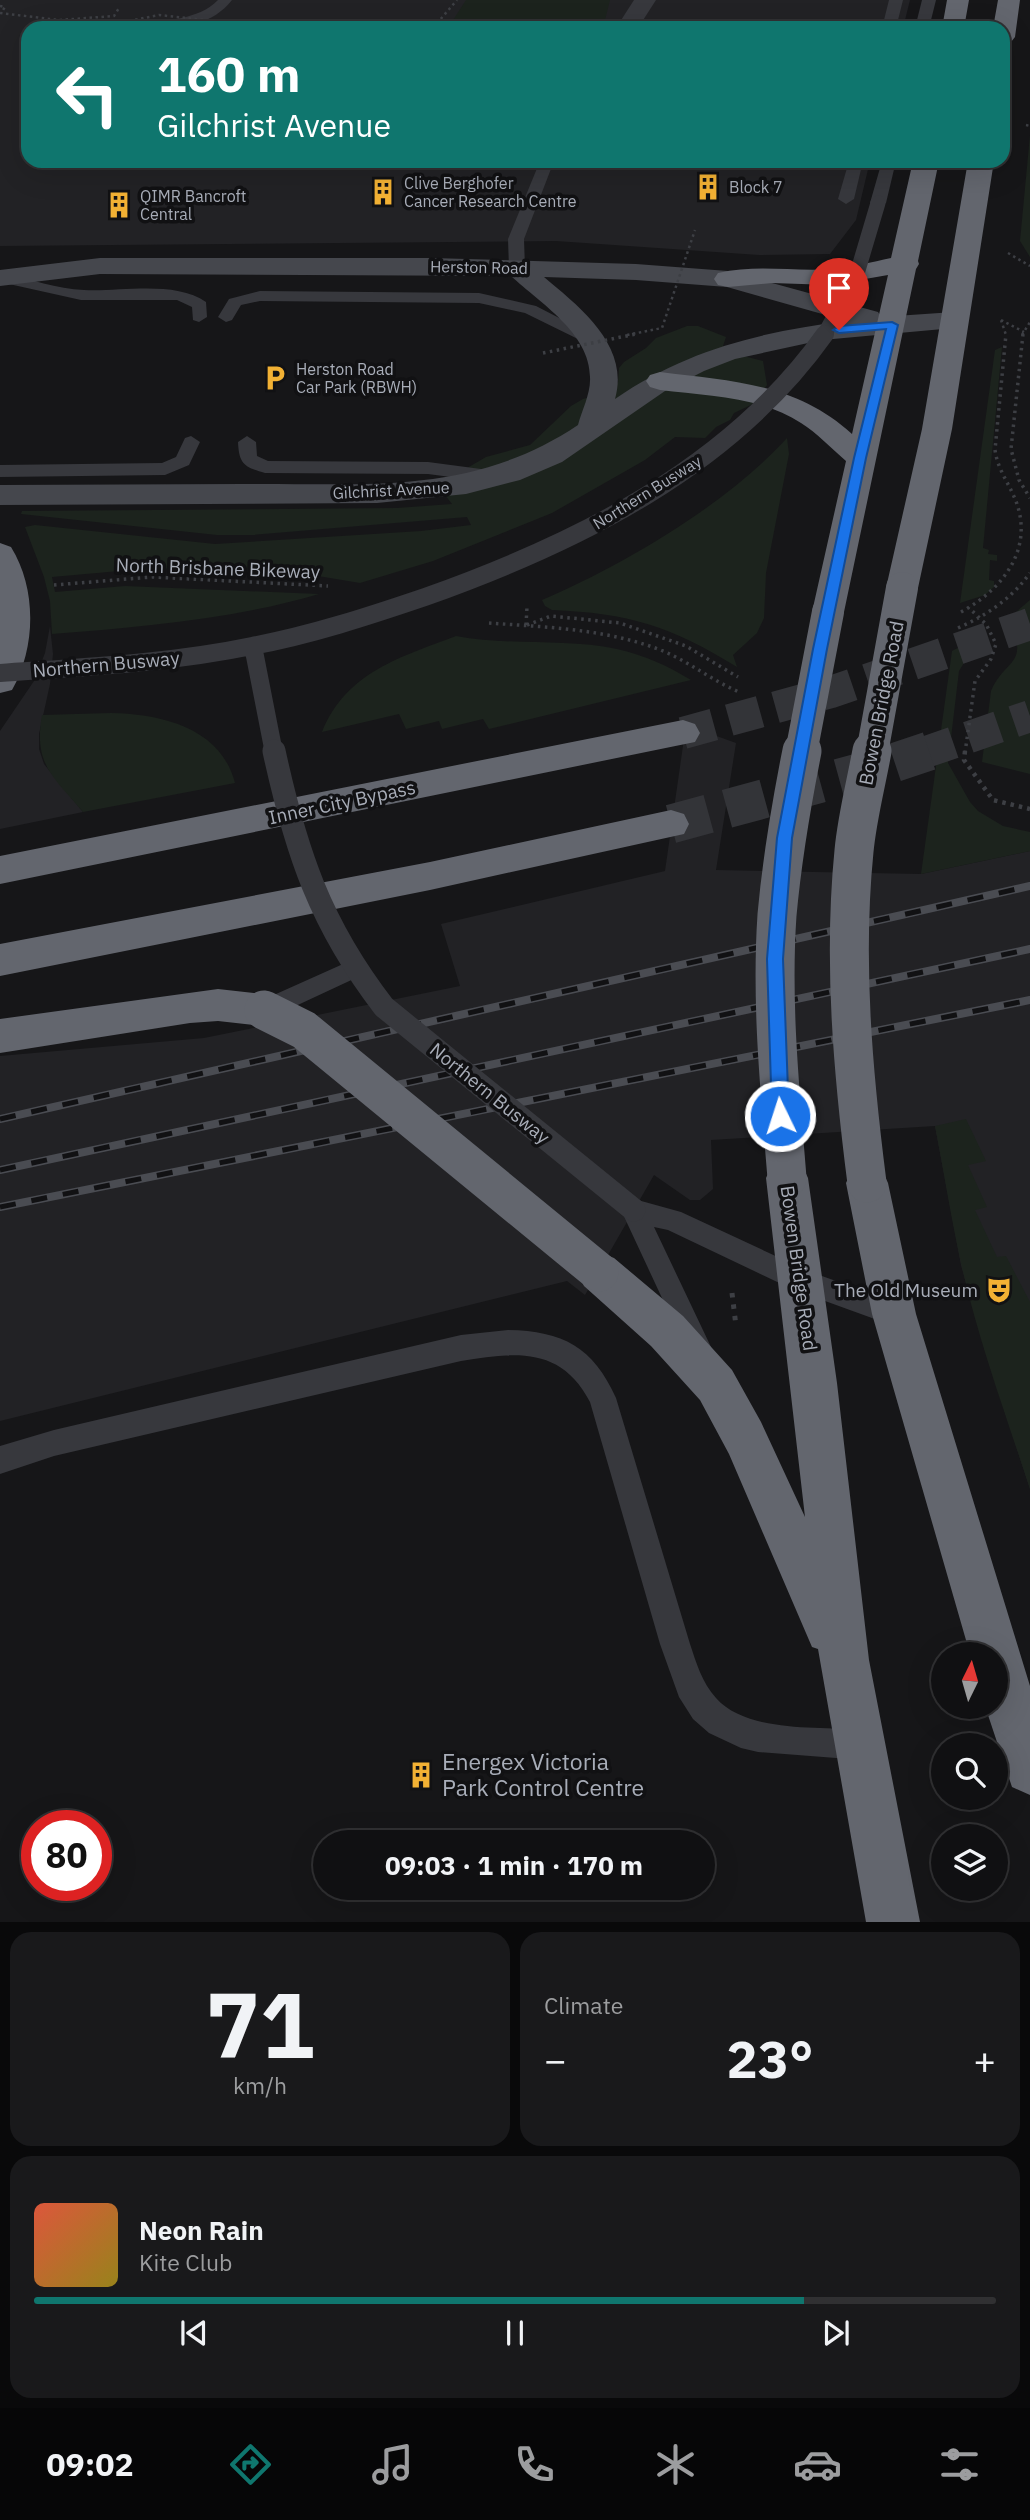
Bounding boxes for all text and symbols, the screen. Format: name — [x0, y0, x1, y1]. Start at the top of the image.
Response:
text: 160 m — [157, 42, 301, 105]
icon: left — [42, 49, 133, 140]
text: Gilchrist Avenue — [157, 104, 391, 146]
building icon: Block 7 — [693, 172, 723, 202]
place label: Clive Berghofer Cancer Research Centre — [404, 173, 577, 211]
building icon: Clive Berghofer Cancer Research Centre — [368, 177, 398, 207]
place label: Block 7 — [729, 177, 783, 197]
place label: QIMR Bancroft Central — [140, 186, 246, 224]
building icon: QIMR Bancroft Central — [104, 190, 134, 220]
street label: Herston Road — [430, 256, 528, 278]
pin — [809, 258, 869, 330]
icon: arrive — [820, 269, 858, 307]
place label: Herston Road Car Park (RBWH) — [296, 359, 417, 397]
parking icon: Herston Road Car Park (RBWH) — [260, 363, 290, 393]
street label: Northern Busway — [589, 451, 705, 533]
street label: Gilchrist Avenue — [332, 477, 450, 503]
street label: North Brisbane Bikeway — [115, 552, 321, 584]
street label: Bowen Bridge Road — [853, 619, 909, 787]
street label: Northern Busway — [31, 646, 181, 682]
street label: Inner City Bypass — [266, 775, 418, 829]
street label: Northern Busway — [425, 1037, 555, 1149]
position arrow — [743, 1079, 817, 1153]
street label: Bowen Bridge Road — [776, 1184, 822, 1352]
theatre icon: The Old Museum — [984, 1275, 1014, 1305]
place label: The Old Museum — [834, 1278, 978, 1302]
north arrow — [931, 1642, 1008, 1718]
map controls — [931, 1642, 1008, 1901]
button: search — [931, 1733, 1008, 1810]
place label: Energex Victoria Park Control Centre — [442, 1746, 644, 1802]
building icon: Energex Victoria Park Control Centre — [406, 1760, 436, 1790]
speed limit sign: 80 — [21, 1810, 112, 1901]
button: layers — [931, 1824, 1008, 1901]
text: 09:03 · 1 min · 170 m — [385, 1848, 643, 1882]
text: 71 — [205, 1965, 315, 2083]
text: Climate — [544, 1990, 623, 2020]
text: 23° — [727, 2025, 813, 2092]
text: − — [544, 2035, 567, 2084]
text: + — [973, 2035, 996, 2084]
text: km/h — [233, 2070, 287, 2100]
text: Neon Rain — [139, 2213, 264, 2247]
text: Kite Club — [139, 2247, 232, 2277]
icon: previous — [175, 2314, 213, 2352]
icon: pause — [496, 2314, 534, 2352]
icon: next — [817, 2314, 855, 2352]
icon: directions — [226, 2440, 275, 2489]
icon: music — [368, 2440, 417, 2489]
icon: phone — [510, 2440, 559, 2489]
icon: climate — [651, 2440, 700, 2489]
icon: car — [793, 2440, 842, 2489]
icon: filters — [935, 2440, 984, 2489]
text: 09:02 — [46, 2443, 134, 2485]

